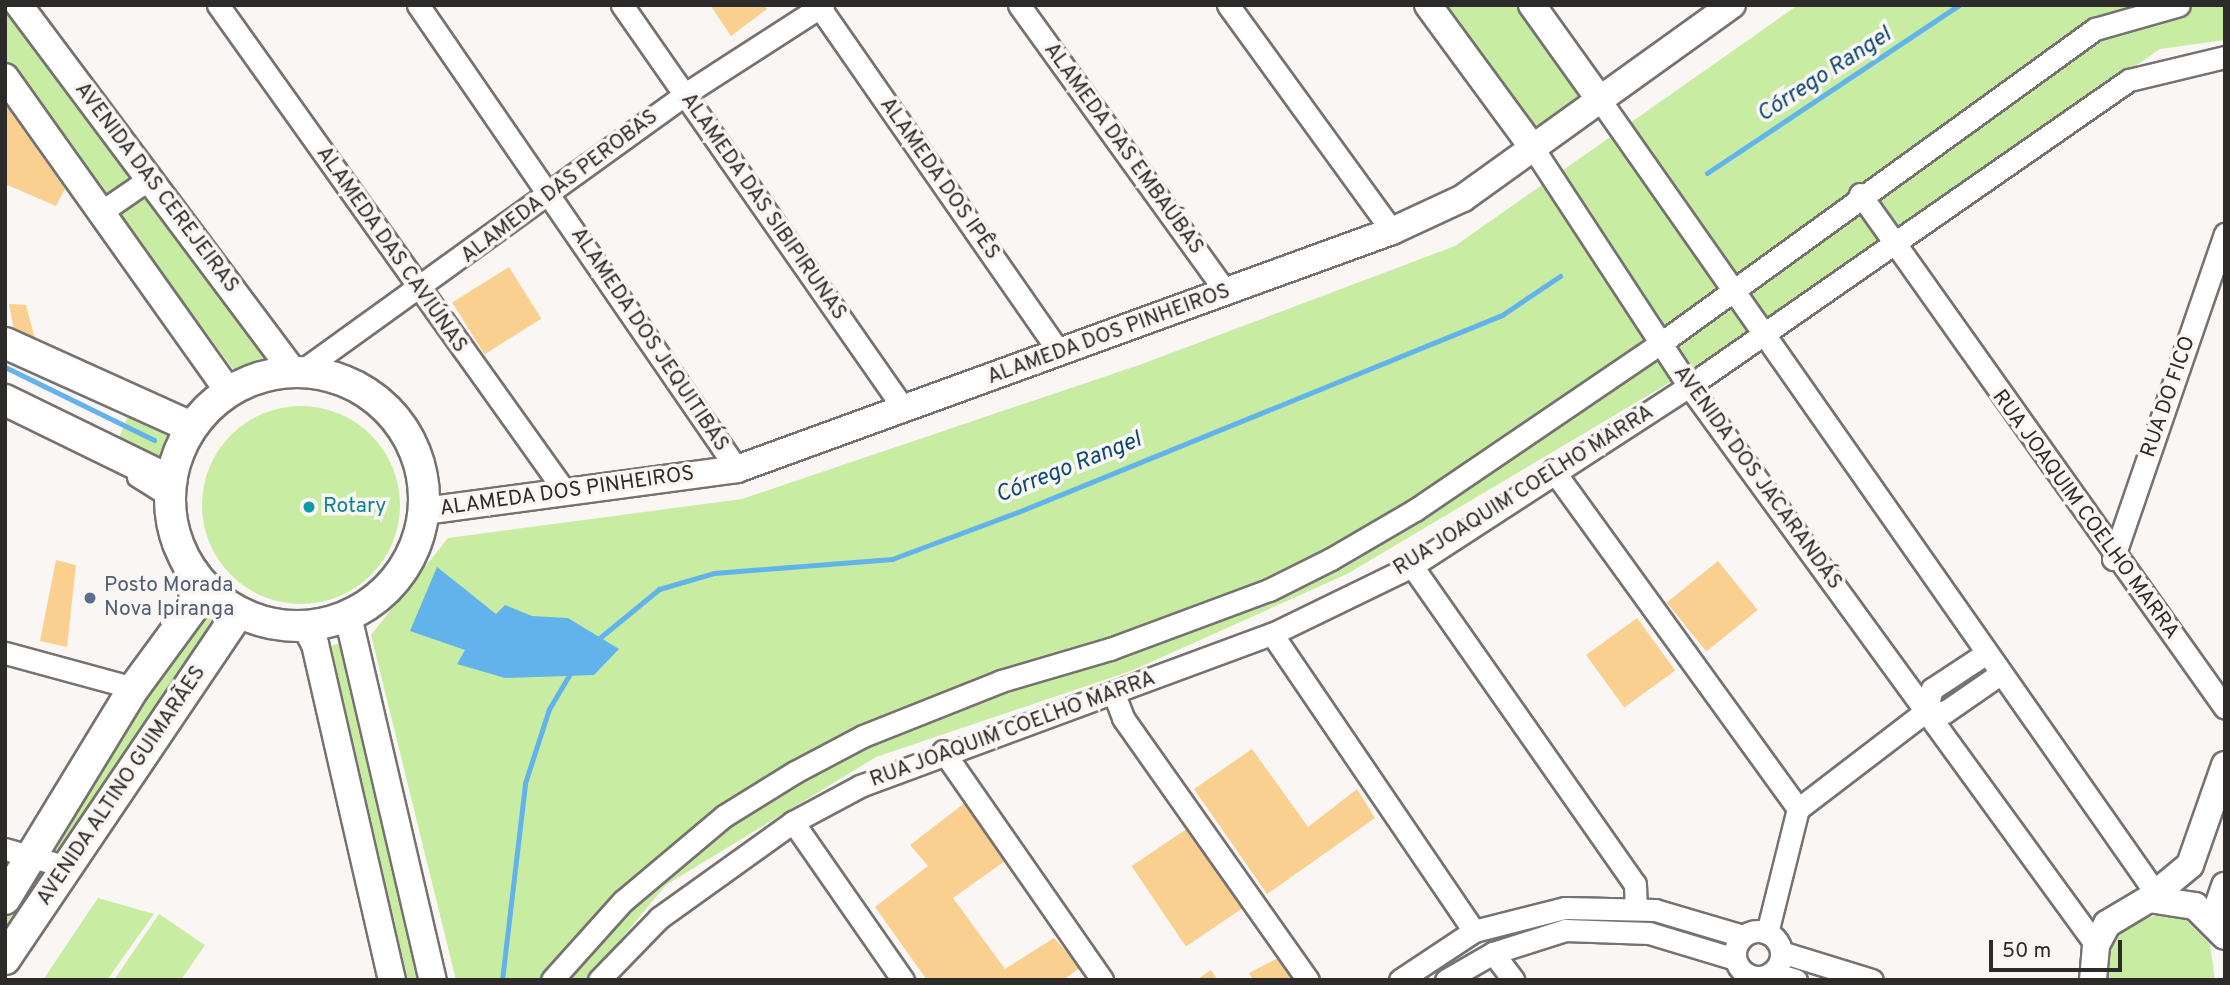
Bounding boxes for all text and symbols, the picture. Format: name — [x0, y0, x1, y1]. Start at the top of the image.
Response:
water label: Córrego Rangel — [1753, 22, 1897, 130]
street label: ALAMEDA DAS EMBAÚBAS — [1038, 38, 1208, 260]
street label: AVENIDA DAS CEREJEIRAS — [68, 77, 244, 299]
street label: ALAMEDA DAS SIBIPIRUNAS — [675, 88, 851, 326]
street label: ALAMEDA DOS IPÊS — [873, 93, 1005, 265]
street label: ALAMEDA DAS PEROBAS — [456, 104, 664, 270]
street label: ALAMEDA DAS CAVIÚNAS — [310, 142, 472, 358]
street label: ALAMEDA DOS JEQUITIBÁS — [564, 223, 734, 457]
street label: ALAMEDA DOS PINHEIROS — [984, 279, 1234, 391]
street label: RUA DO FICO — [2136, 333, 2202, 461]
street label: AVENIDA DOS JACARANDÁS — [1667, 361, 1847, 595]
street label: RUA JOAQUIM COELHO MARRA — [1986, 385, 2184, 645]
street label: RUA JOAQUIM COELHO MARRA — [1389, 400, 1659, 582]
water label: Córrego Rangel — [992, 427, 1146, 511]
street label: ALAMEDA DOS PINHEIROS — [438, 462, 696, 522]
place label: Rotary — [323, 494, 386, 520]
marker: Rotary — [301, 499, 317, 515]
place label: Posto Morada Nova Ipiranga — [104, 573, 234, 623]
marker: Posto Morada Nova Ipiranga — [82, 590, 98, 606]
street label: AVENIDA ALTINO GUIMARÃES — [32, 661, 212, 911]
street label: RUA JOAQUIM COELHO MARRA — [866, 666, 1160, 794]
scale bar — [1992, 926, 2125, 970]
text: 50 m — [2002, 938, 2051, 965]

